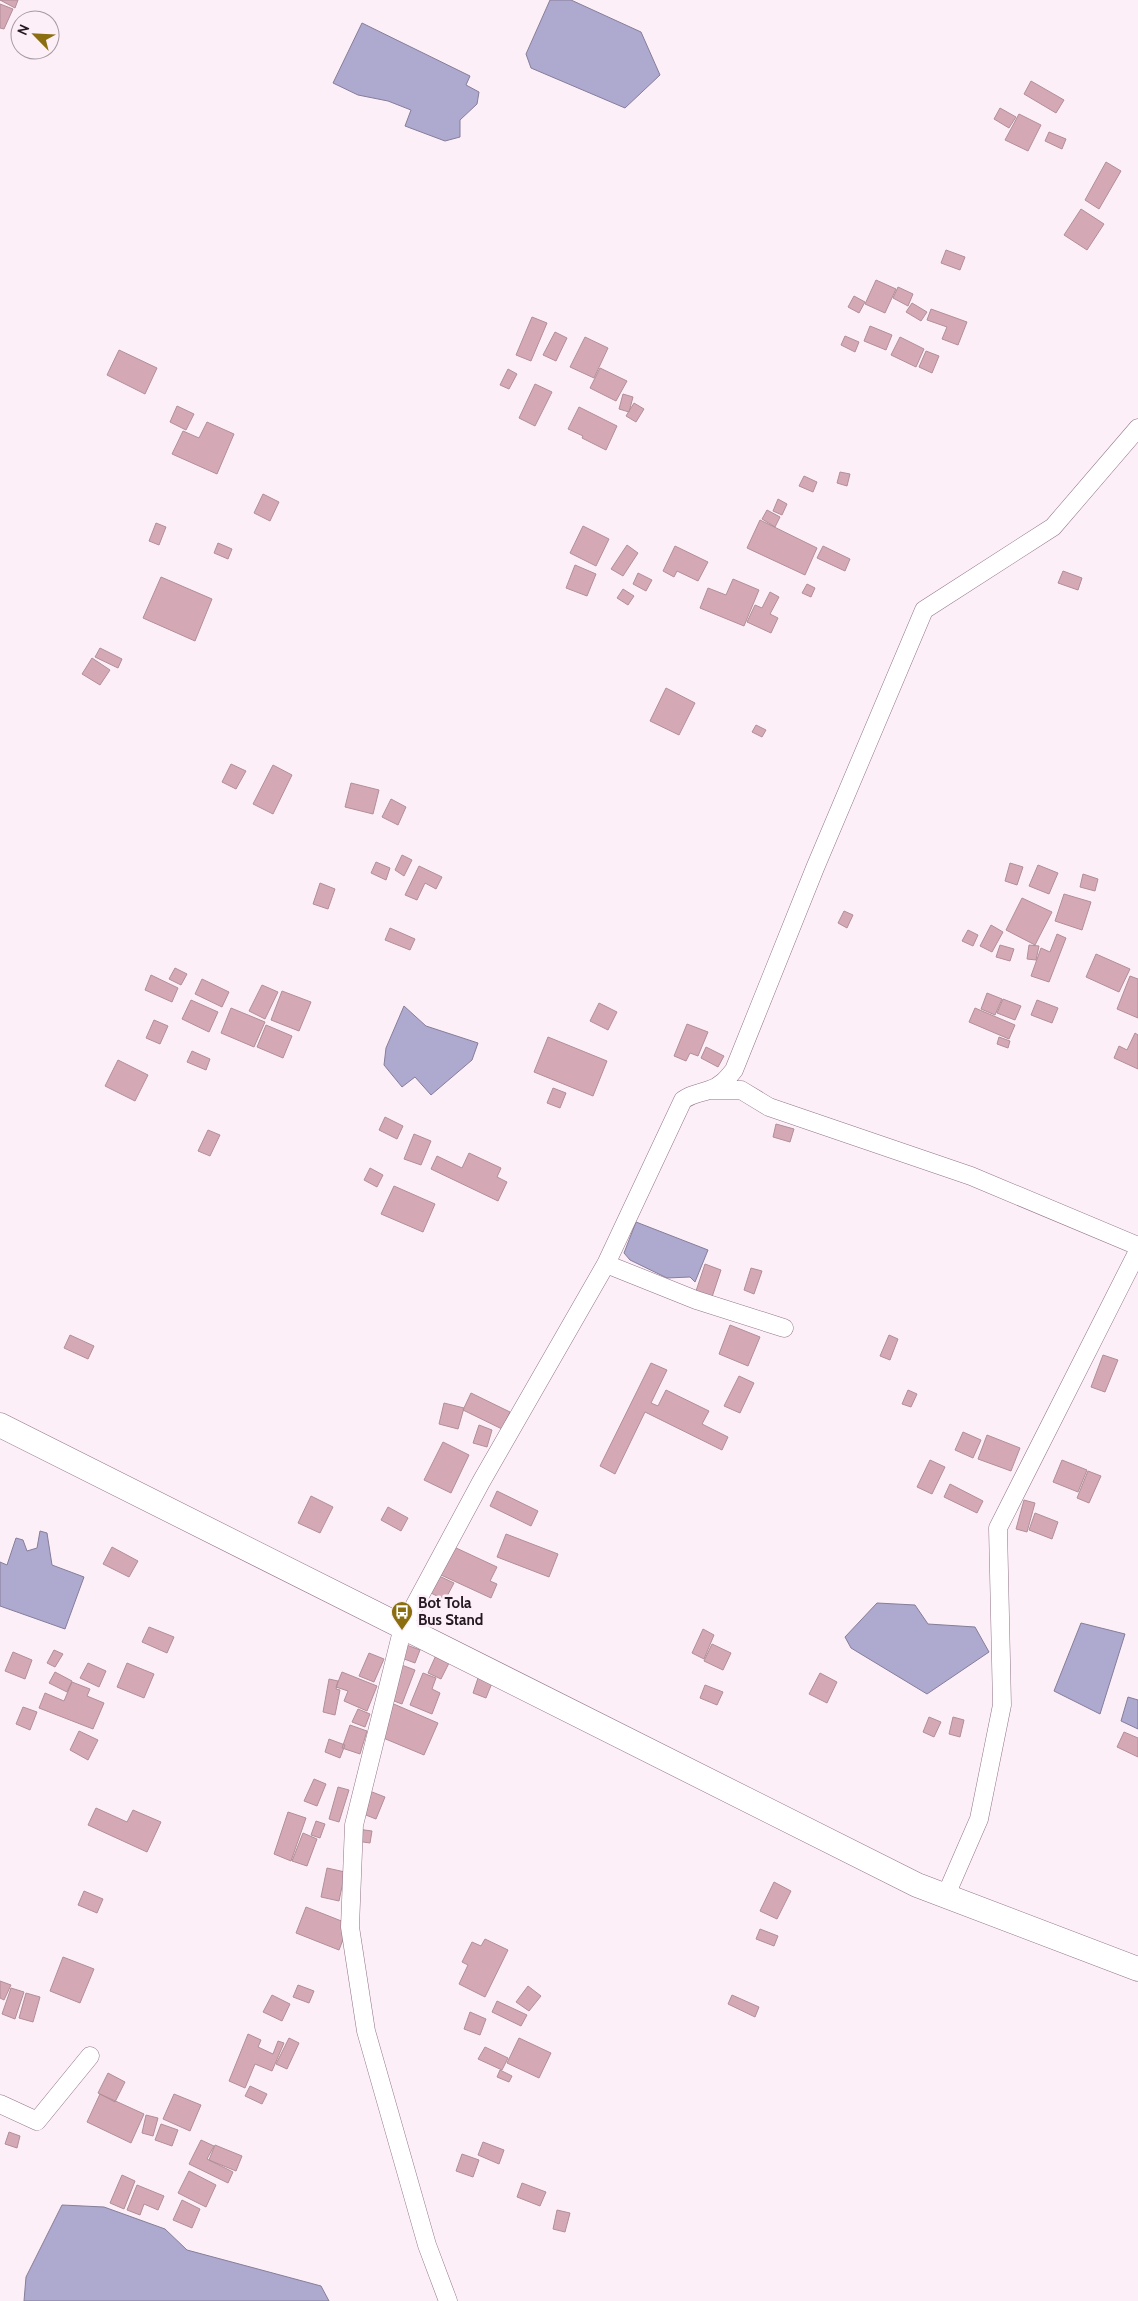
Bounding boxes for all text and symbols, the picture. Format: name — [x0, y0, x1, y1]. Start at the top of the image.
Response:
north arrow — [10, 10, 60, 60]
text: N — [13, 22, 33, 38]
place label: Bot Tola Bus Stand — [418, 1594, 483, 1629]
bus stop icon: Bot Tola Bus Stand — [390, 1600, 414, 1631]

